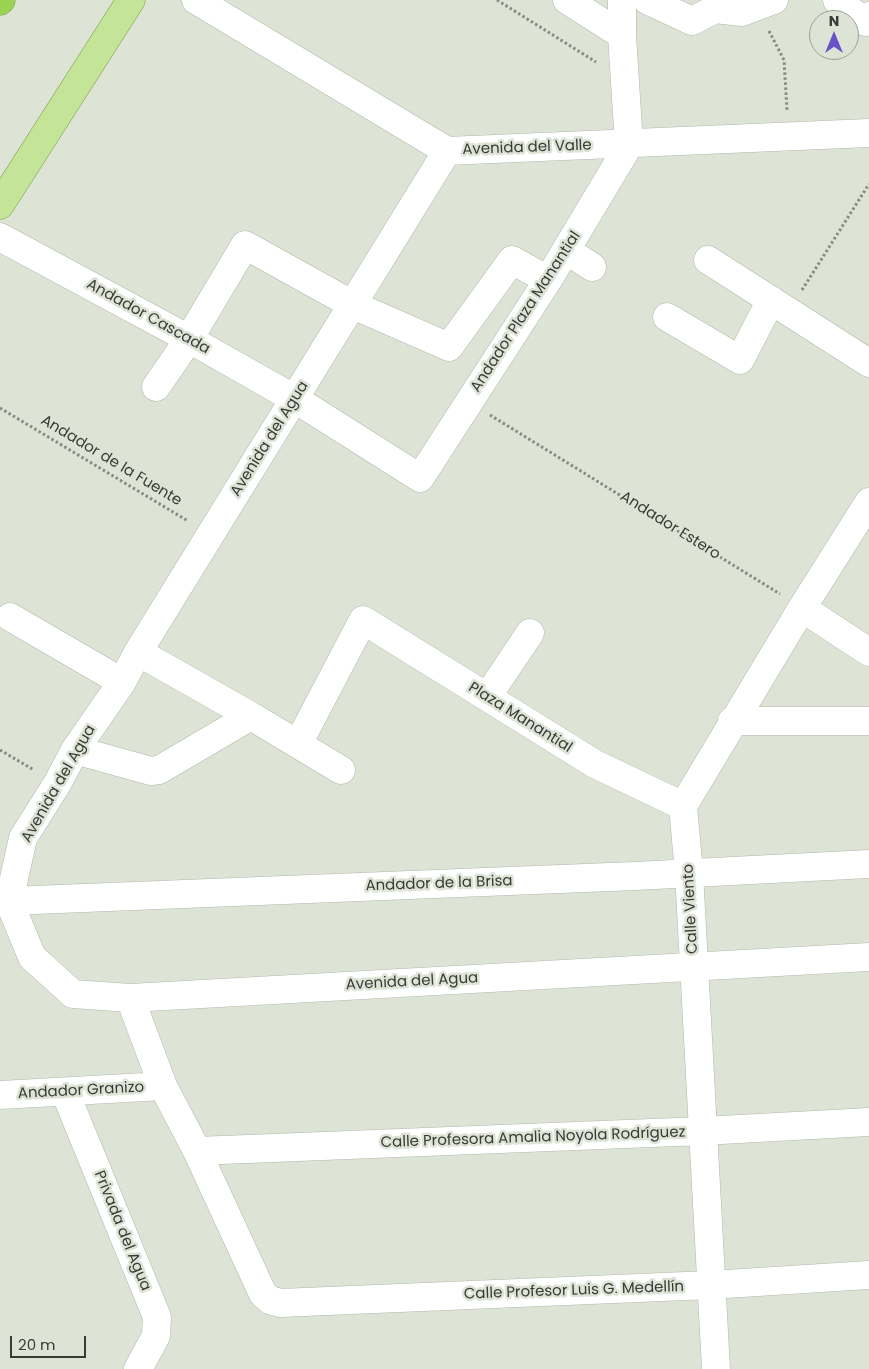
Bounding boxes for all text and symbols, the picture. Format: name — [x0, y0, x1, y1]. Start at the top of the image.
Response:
north arrow — [809, 10, 859, 60]
text: N — [829, 11, 839, 31]
street label: Avenida del Valle — [462, 137, 592, 159]
street label: Andador Plaza Manantial — [467, 228, 585, 396]
street label: Andador Cascada — [83, 276, 213, 358]
street label: Avenida del Agua — [227, 378, 313, 500]
street label: Andador de la Fuente — [37, 412, 185, 510]
street label: Andador Estero — [617, 488, 723, 564]
street label: Plaza Manantial — [465, 679, 575, 757]
street label: Avenida del Agua — [18, 722, 100, 846]
street label: Calle Viento — [680, 863, 702, 955]
street label: Andador de la Brisa — [365, 872, 513, 896]
street label: Avenida del Agua — [345, 970, 479, 994]
street label: Andador Granizo — [17, 1079, 145, 1103]
street label: Calle Profesora Amalia Noyola Rodríguez — [380, 1124, 686, 1152]
street label: Privada del Agua — [90, 1168, 154, 1294]
street label: Calle Profesor Luis G. Medellín — [464, 1278, 684, 1304]
scale bar — [12, 1326, 89, 1358]
text: 20 m — [18, 1334, 56, 1355]

